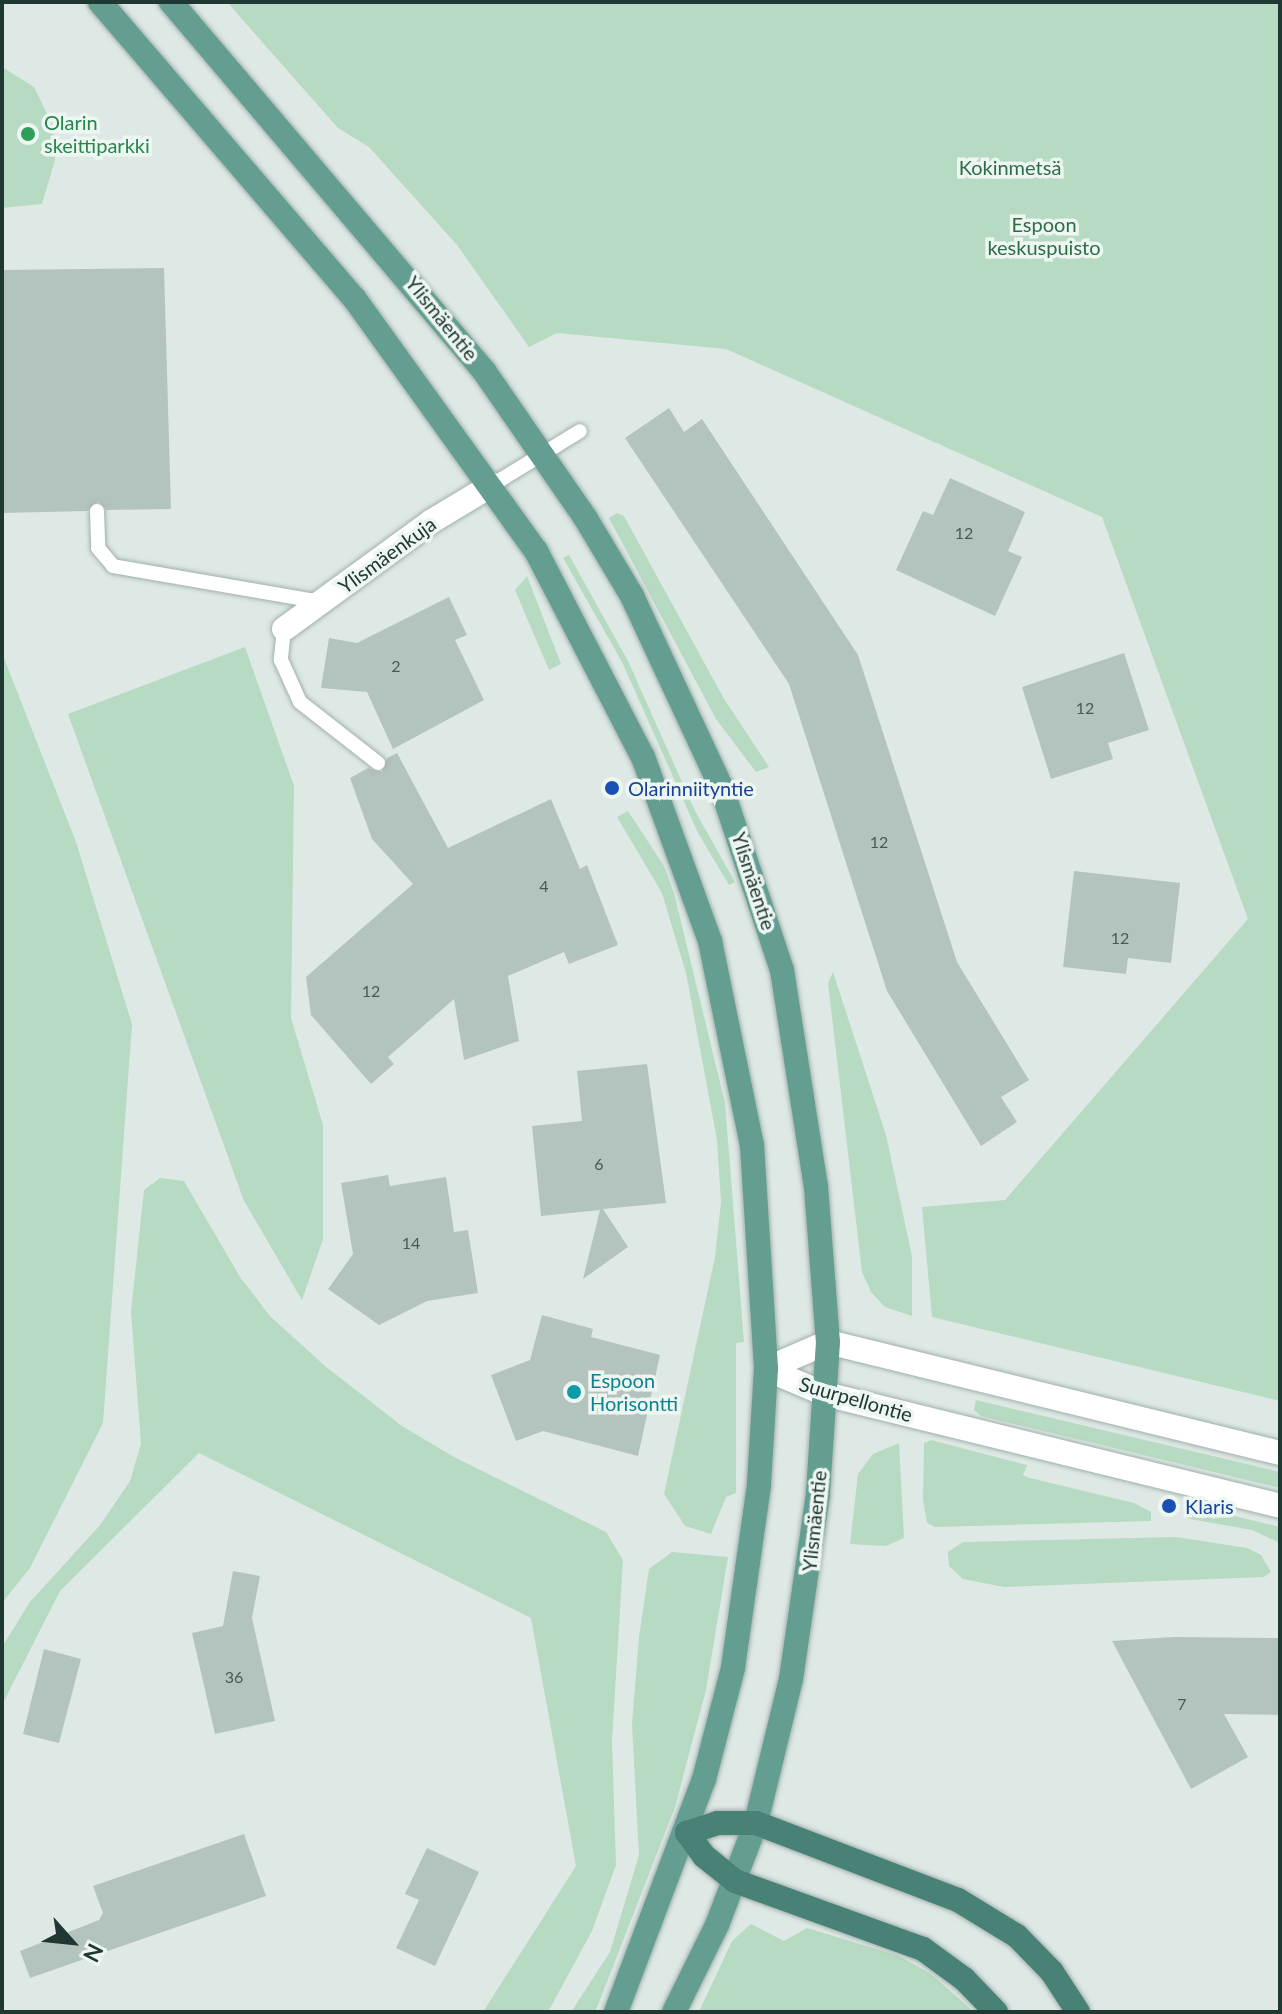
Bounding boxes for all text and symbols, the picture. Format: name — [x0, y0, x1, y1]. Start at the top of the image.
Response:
place label: Olarin skeittiparkki — [44, 110, 150, 157]
marker: Olarin skeittiparkki — [19, 125, 37, 143]
park label: Kokinmetsä — [959, 155, 1061, 179]
park label: Espoon keskuspuisto — [987, 212, 1101, 259]
street label: Ylismäentie — [401, 271, 483, 365]
street label: Ylismäenkuja — [334, 512, 440, 598]
house number: 12 — [955, 523, 973, 543]
house number: 2 — [391, 656, 401, 676]
house number: 12 — [1076, 698, 1094, 718]
place label: Olarinniityntie — [628, 776, 754, 800]
marker: Olarinniityntie — [603, 779, 621, 797]
street label: Ylismäentie — [727, 829, 781, 933]
house number: 12 — [870, 832, 888, 852]
house number: 4 — [539, 876, 549, 896]
house number: 12 — [1111, 928, 1129, 948]
house number: 12 — [362, 981, 380, 1001]
house number: 6 — [594, 1154, 604, 1174]
house number: 14 — [402, 1233, 420, 1253]
place label: Espoon Horisontti — [590, 1368, 678, 1415]
street label: Suurpellontie — [797, 1371, 915, 1427]
marker: Espoon Horisontti — [565, 1383, 583, 1401]
street label: Ylismäentie — [797, 1469, 831, 1573]
place label: Klaris — [1185, 1494, 1234, 1518]
marker: Klaris — [1160, 1497, 1178, 1515]
house number: 36 — [225, 1667, 243, 1687]
house number: 7 — [1177, 1694, 1187, 1714]
north arrow — [32, 1902, 112, 1982]
text: N — [78, 1939, 110, 1967]

